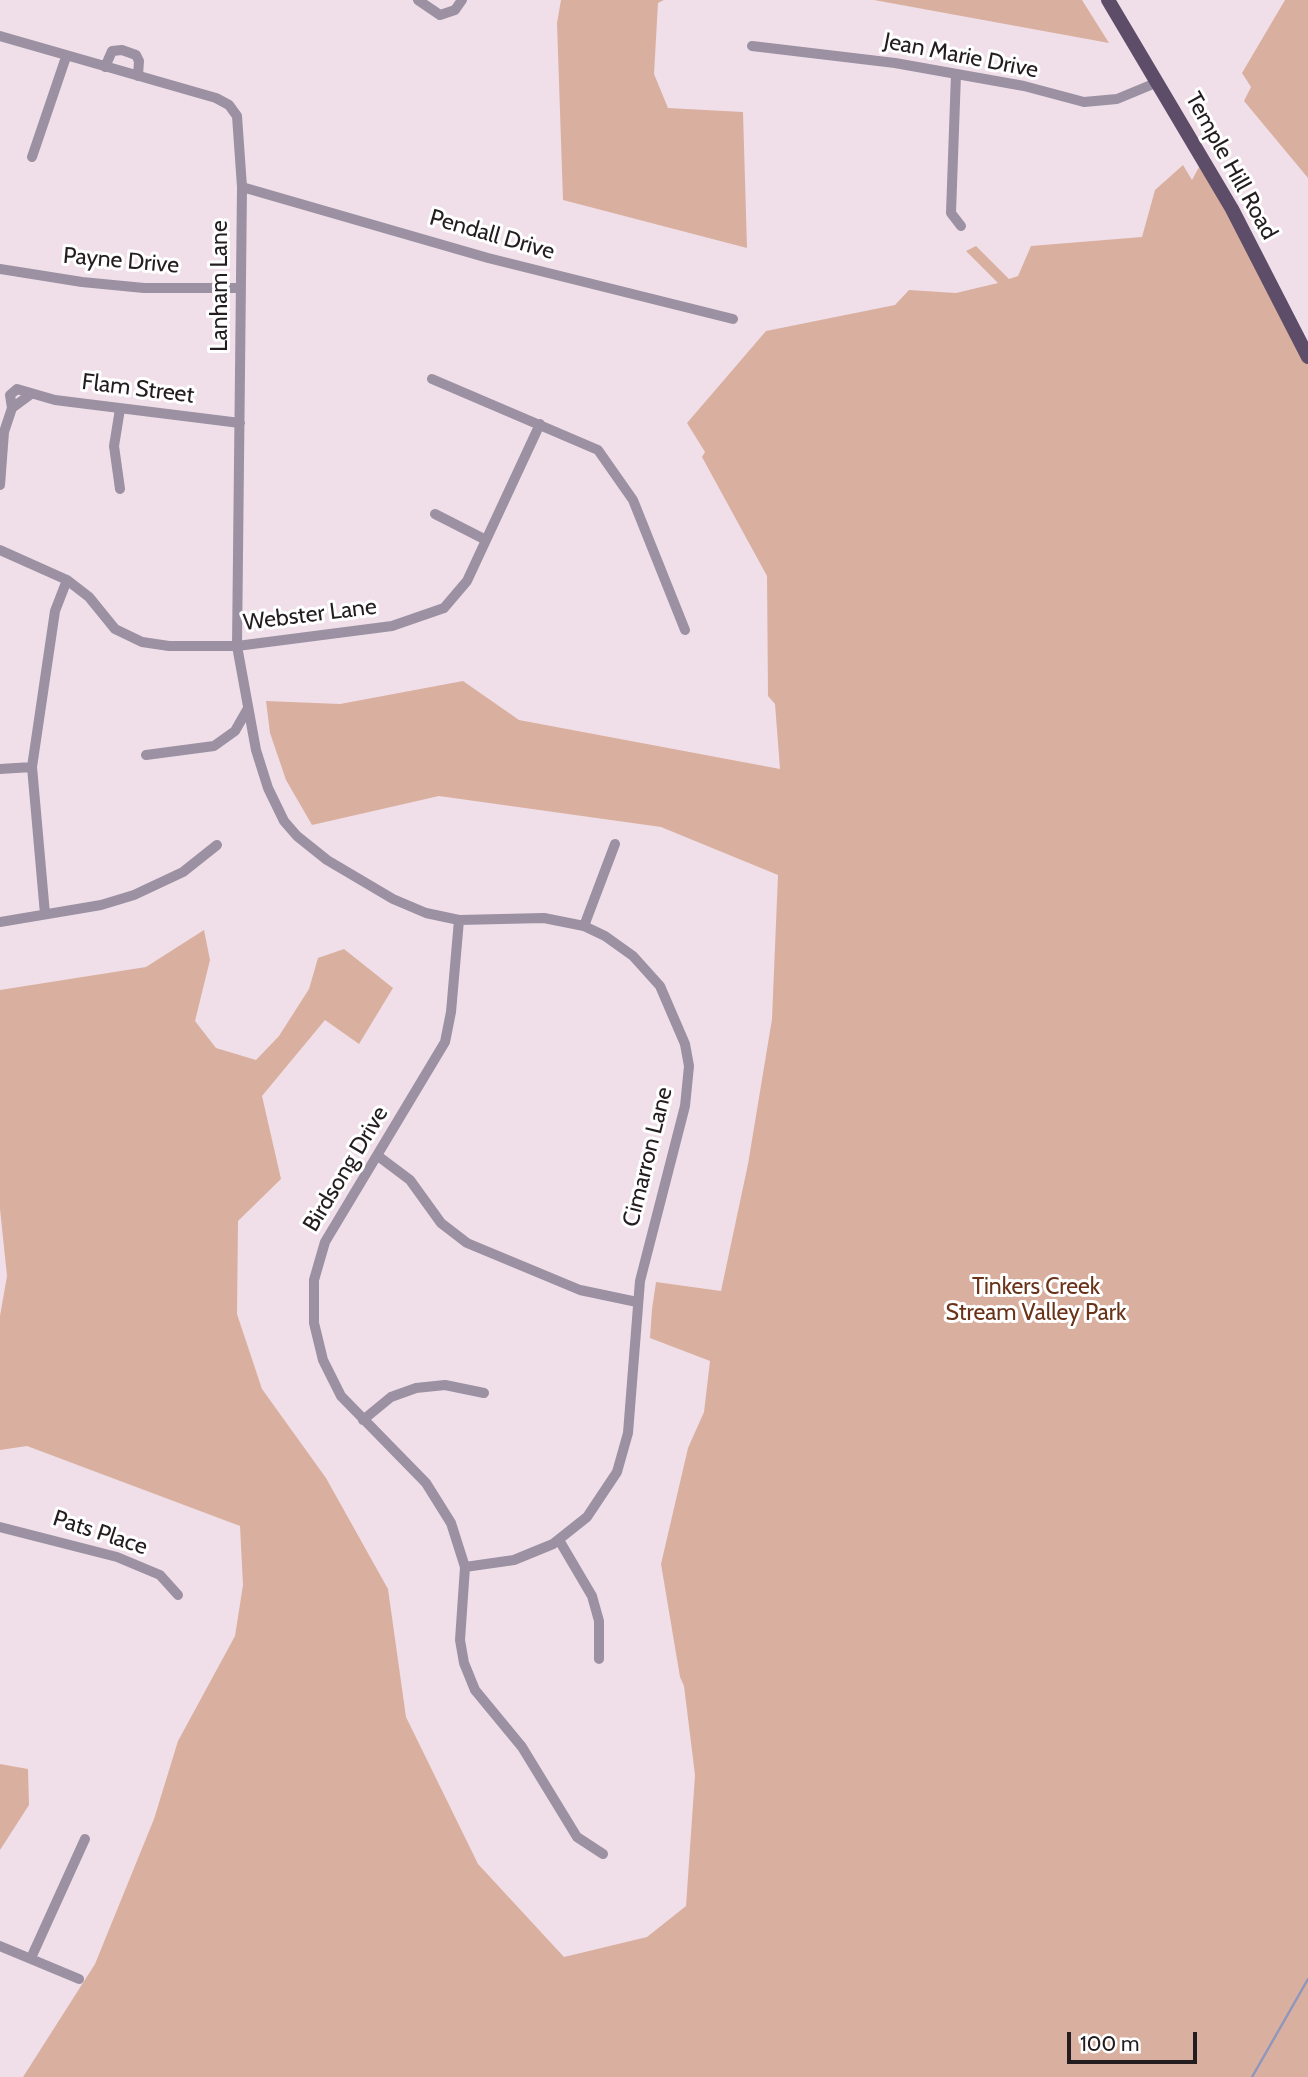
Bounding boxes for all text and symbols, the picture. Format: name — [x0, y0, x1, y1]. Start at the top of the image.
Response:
street label: Jean Marie Drive — [881, 28, 1041, 84]
street label: Temple Hill Road — [1179, 87, 1283, 245]
street label: Pendall Drive — [426, 204, 558, 266]
street label: Lanham Lane — [206, 220, 234, 352]
street label: Payne Drive — [62, 242, 180, 280]
street label: Flam Street — [80, 368, 196, 410]
street label: Webster Lane — [242, 593, 378, 637]
street label: Cimarron Lane — [617, 1084, 679, 1230]
street label: Birdsong Drive — [298, 1101, 394, 1237]
park label: Tinkers Creek Stream Valley Park — [946, 1273, 1126, 1327]
street label: Pats Place — [49, 1505, 151, 1561]
scale bar — [1070, 2018, 1200, 2062]
text: 100 m — [1080, 2031, 1139, 2056]

